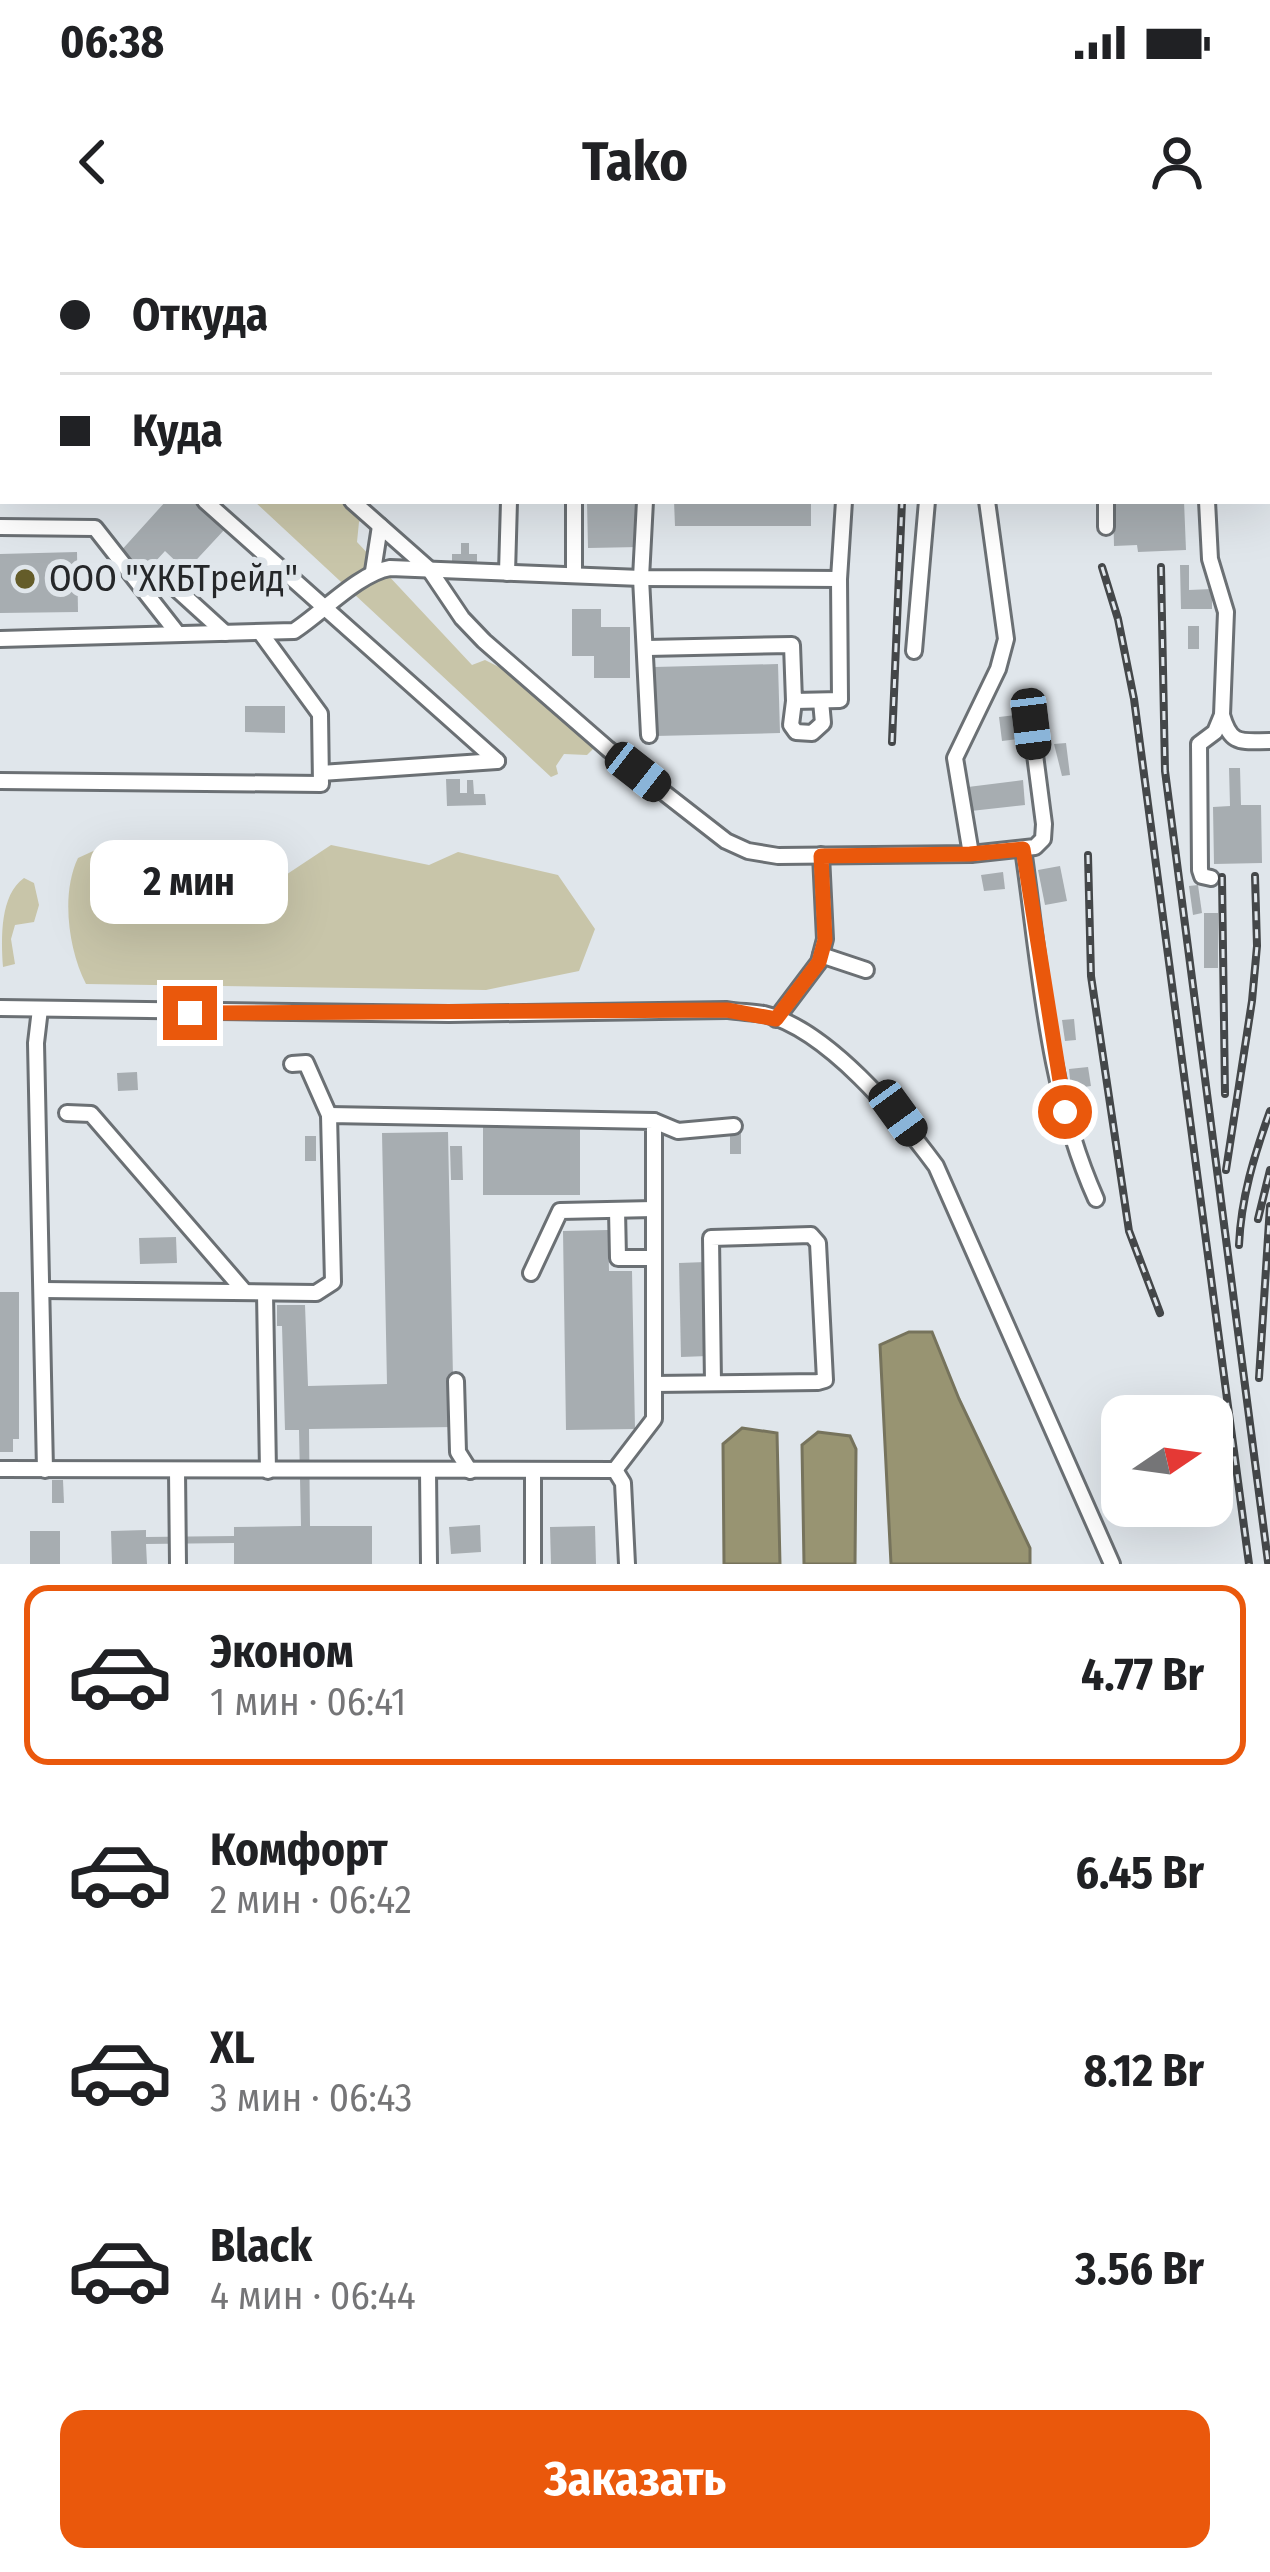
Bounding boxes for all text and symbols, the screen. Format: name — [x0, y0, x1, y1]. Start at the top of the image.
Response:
text: 06:38 — [60, 15, 164, 69]
icon: back — [60, 129, 126, 195]
icon: person — [1144, 129, 1210, 195]
text: Tako — [582, 130, 688, 194]
text: Откуда — [132, 288, 268, 342]
text: Куда — [132, 404, 223, 458]
place label: ООО "ХКБТрейд" — [49, 557, 298, 601]
marker: ООО "ХКБТрейд" — [12, 566, 38, 592]
car — [1009, 686, 1053, 762]
car — [599, 736, 677, 808]
callout: 2 мин — [91, 839, 289, 923]
text: 2 мин — [143, 859, 235, 905]
route end — [163, 986, 217, 1040]
car — [862, 1073, 934, 1153]
route start — [1038, 1085, 1092, 1139]
north arrow — [1101, 1395, 1233, 1527]
map controls — [1101, 1395, 1233, 1527]
icon: car — [66, 1621, 174, 1729]
text: Эконом — [210, 1625, 354, 1679]
text: 4.77 Br — [1081, 1648, 1204, 1702]
text: 1 мин · 06:41 — [210, 1679, 406, 1725]
icon: car — [66, 1819, 174, 1927]
text: Комфорт — [210, 1823, 388, 1877]
text: 6.45 Br — [1075, 1846, 1204, 1900]
text: 2 мин · 06:42 — [210, 1877, 412, 1923]
icon: car — [66, 2017, 174, 2125]
text: XL — [210, 2021, 255, 2075]
text: 8.12 Br — [1084, 2044, 1204, 2098]
text: 3 мин · 06:43 — [210, 2075, 412, 2121]
icon: car — [66, 2215, 174, 2323]
text: Black — [210, 2219, 312, 2273]
text: 3.56 Br — [1075, 2242, 1204, 2296]
text: 4 мин · 06:44 — [210, 2273, 416, 2319]
button: Заказать — [60, 2410, 1210, 2548]

